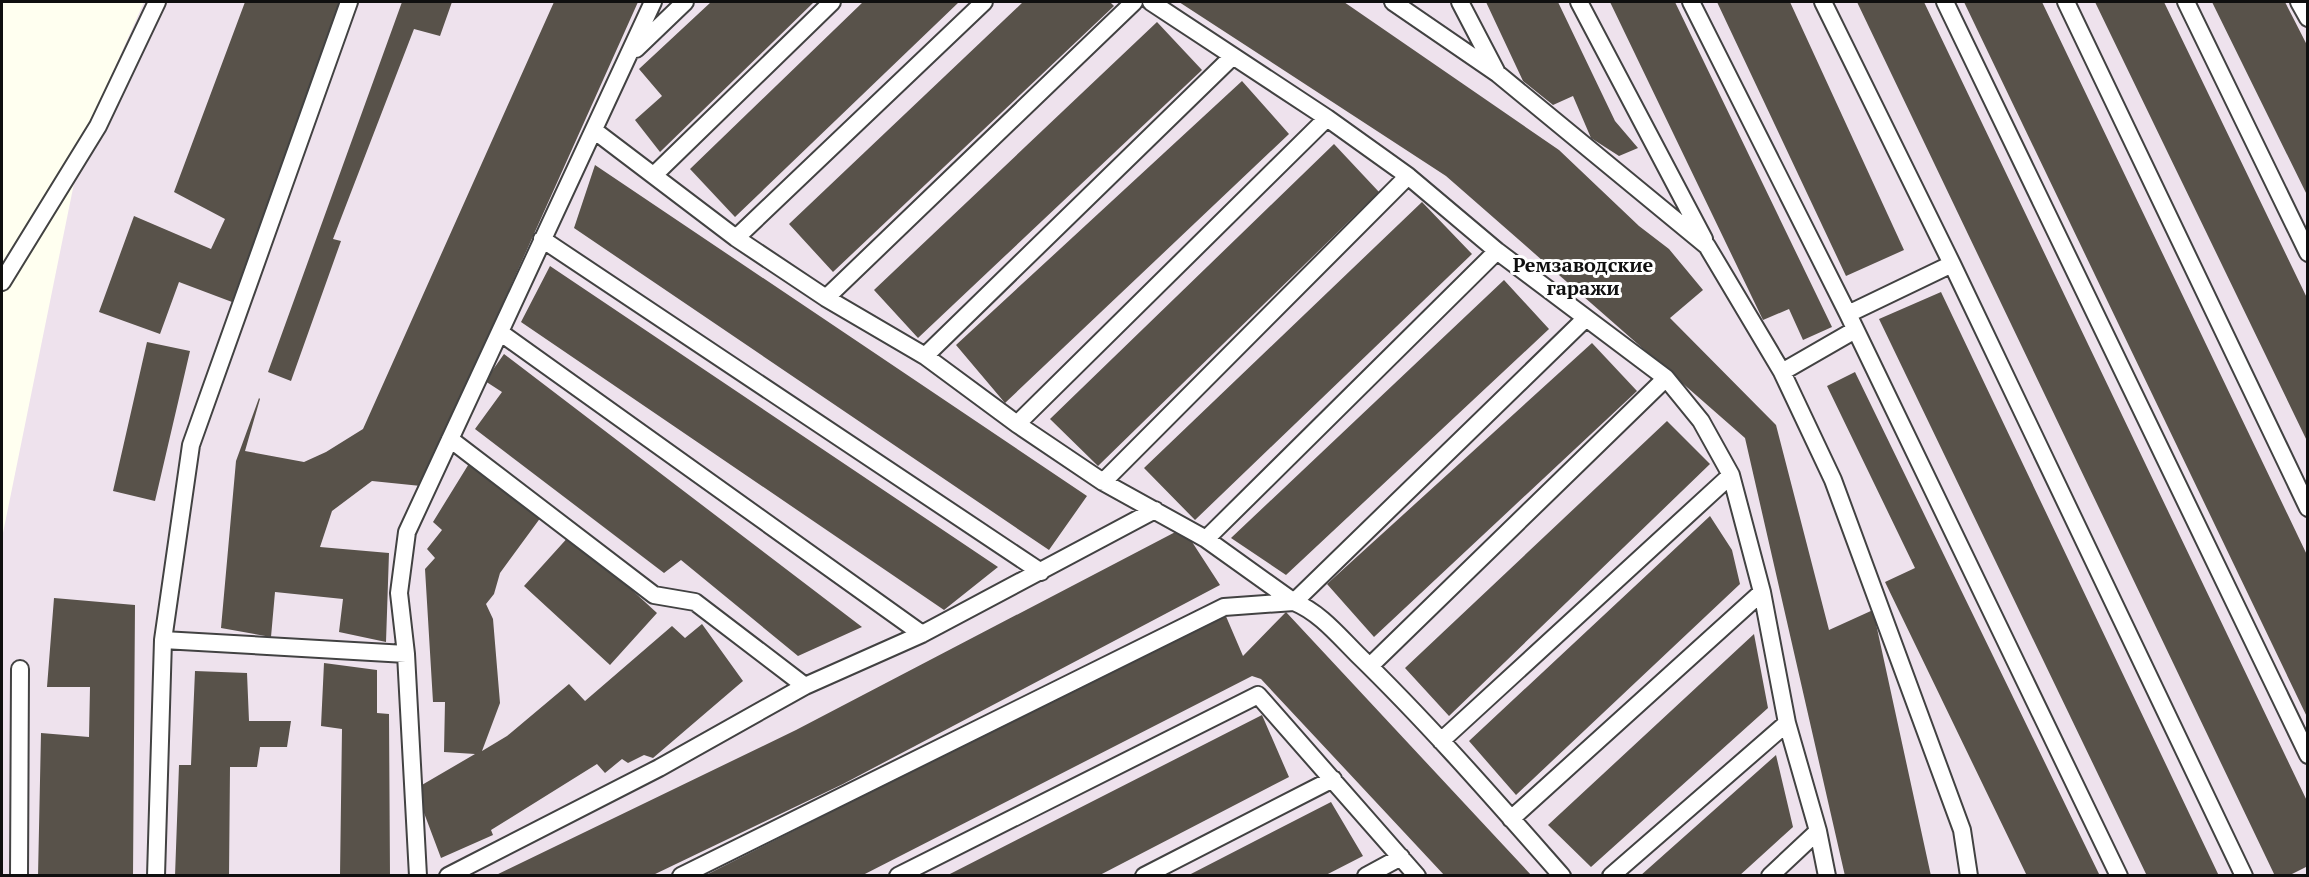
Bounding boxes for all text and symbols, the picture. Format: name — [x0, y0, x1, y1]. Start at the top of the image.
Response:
district label: Ремзаводские гаражи — [1513, 251, 1654, 301]

